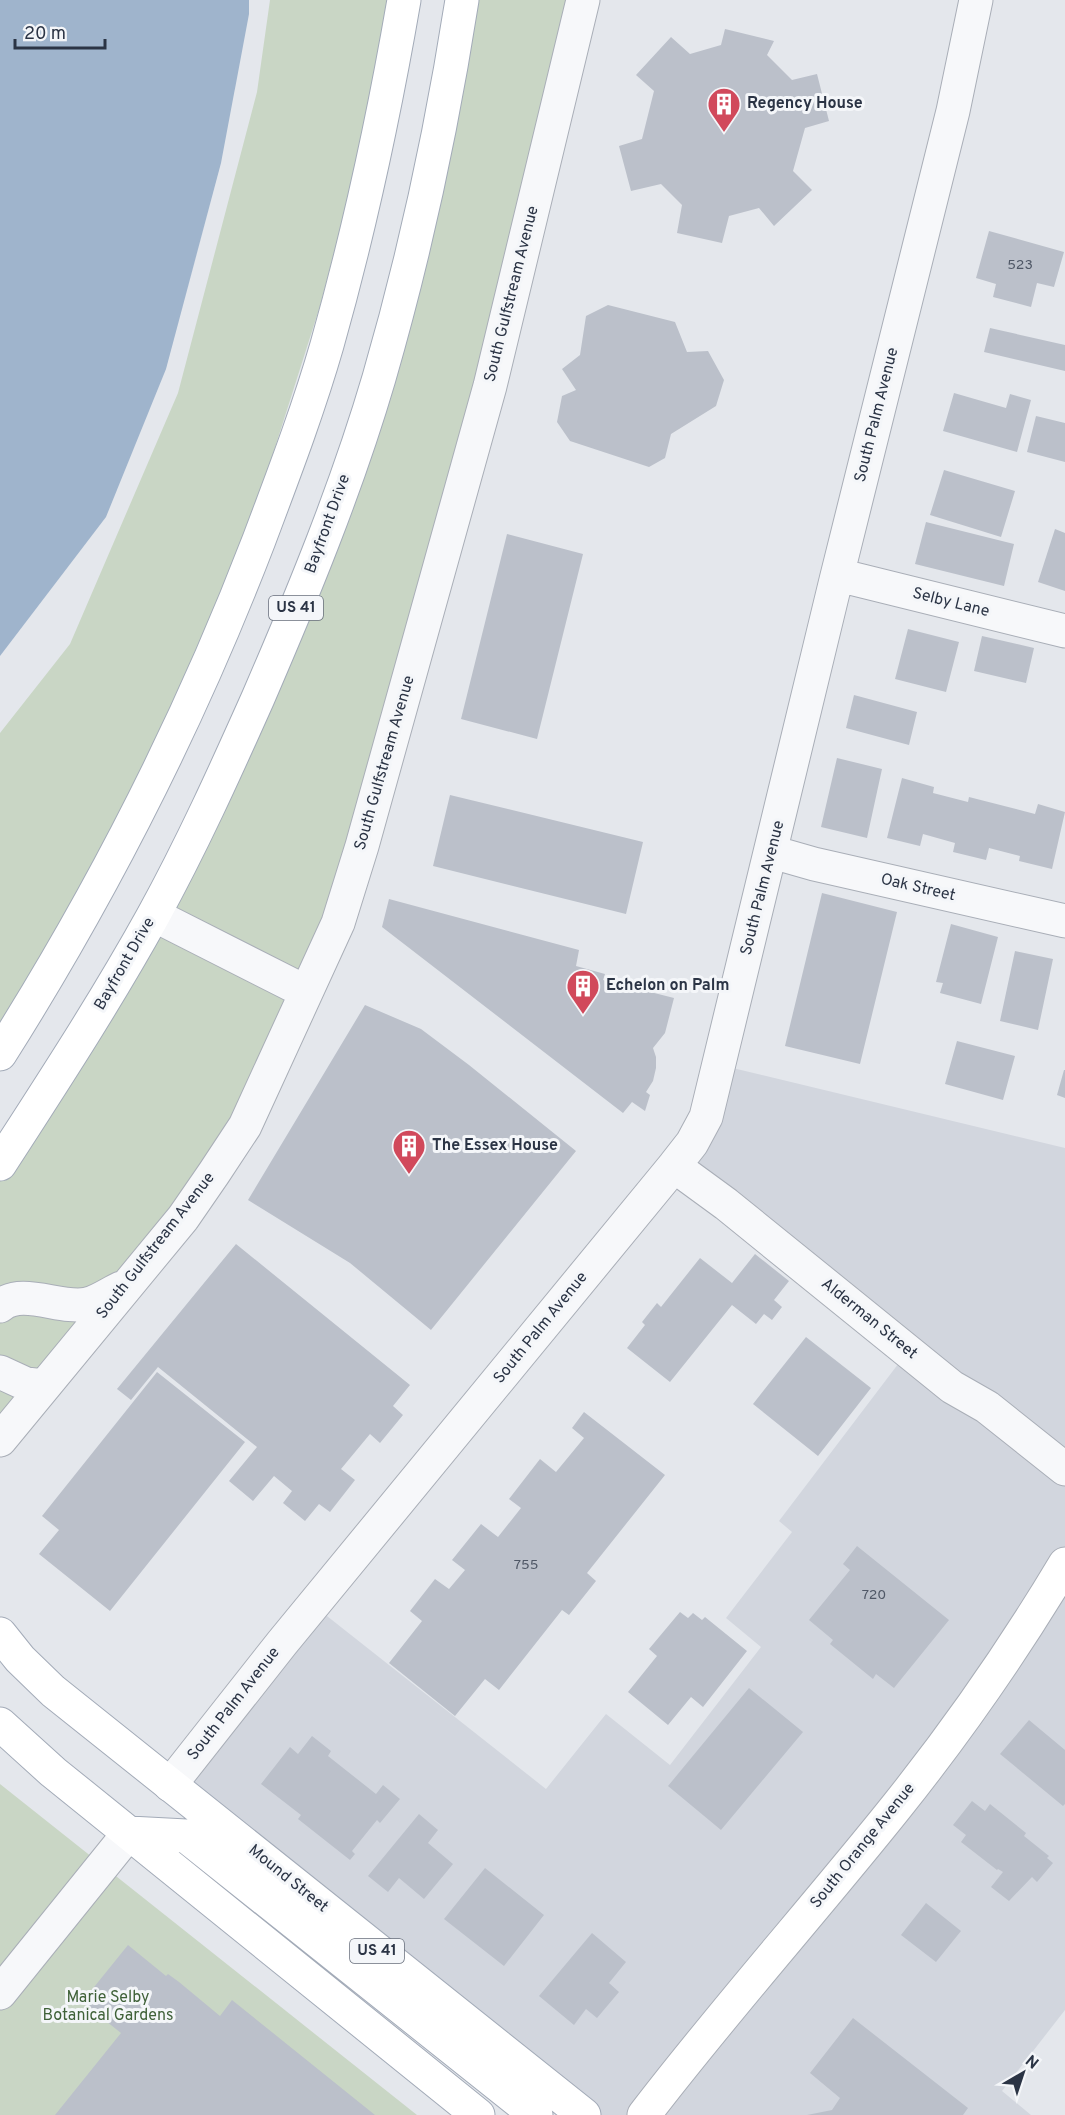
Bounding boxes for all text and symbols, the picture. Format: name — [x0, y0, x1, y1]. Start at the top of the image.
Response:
scale bar — [15, 12, 105, 50]
text: 20 m — [24, 23, 66, 46]
building icon: Regency House — [706, 86, 742, 133]
place label: Regency House — [747, 94, 863, 114]
street label: South Gulfstream Avenue — [480, 204, 544, 384]
house number: 523 — [1007, 257, 1033, 274]
street label: South Palm Avenue — [851, 346, 903, 484]
street label: Bayfront Drive — [301, 472, 355, 576]
street label: Selby Lane — [910, 584, 992, 622]
road number: US 41 — [269, 596, 323, 620]
street label: South Gulfstream Avenue — [350, 673, 420, 853]
street label: South Palm Avenue — [737, 819, 789, 957]
street label: Oak Street — [879, 870, 957, 906]
street label: Bayfront Drive — [90, 914, 160, 1014]
building icon: Echelon on Palm — [565, 968, 601, 1015]
place label: Echelon on Palm — [606, 976, 729, 996]
building icon: The Essex House — [391, 1128, 427, 1175]
place label: The Essex House — [432, 1136, 558, 1156]
street label: South Gulfstream Avenue — [92, 1169, 220, 1323]
street label: South Palm Avenue — [490, 1268, 592, 1388]
street label: Alderman Street — [817, 1274, 921, 1364]
house number: 755 — [514, 1557, 538, 1574]
house number: 720 — [862, 1587, 886, 1604]
street label: South Palm Avenue — [184, 1643, 284, 1765]
street label: South Orange Avenue — [806, 1779, 920, 1913]
street label: Mound Street — [244, 1841, 332, 1917]
road number: US 41 — [350, 1939, 404, 1963]
park label: Marie Selby Botanical Gardens — [43, 1988, 173, 2026]
north arrow — [993, 2043, 1053, 2103]
text: N — [1020, 2052, 1042, 2074]

